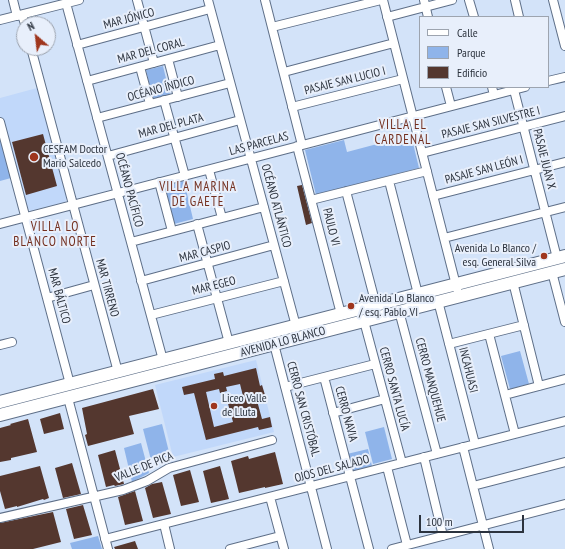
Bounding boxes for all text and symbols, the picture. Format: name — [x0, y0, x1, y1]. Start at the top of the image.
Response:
street label: MAR JÓNICO — [102, 5, 156, 33]
north arrow — [16, 16, 56, 56]
legend — [419, 16, 549, 88]
text: N — [25, 19, 37, 34]
text: Calle — [457, 25, 478, 40]
street label: MAR DEL CORAL — [116, 35, 186, 67]
text: Parque — [457, 45, 486, 60]
street label: PASAJE SAN LUCIO I — [303, 64, 387, 98]
text: Edificio — [457, 65, 487, 80]
street label: OCÉANO ÍNDICO — [126, 73, 196, 105]
street label: PASAJE SAN SILVESTRE I — [440, 104, 542, 142]
street label: MAR DEL PLATA — [137, 110, 205, 142]
district label: VILLA EL CARDENAL — [375, 117, 431, 148]
street label: PASAJE JUAN X — [530, 127, 558, 191]
street label: LAS PARCELAS — [228, 129, 290, 159]
place label: CESFAM Doctor Mario Salcedo — [43, 143, 107, 171]
marker: CESFAM Doctor Mario Salcedo — [28, 151, 40, 163]
street label: OCÉANO PACÍFICO — [112, 151, 146, 229]
street label: PASAJE SAN LEÓN I — [443, 153, 525, 187]
street label: OCÉANO ATLÁNTICO — [258, 163, 294, 249]
district label: VILLA MARINA DE GAETE — [159, 179, 237, 210]
street label: PAULO VI — [319, 207, 343, 247]
district label: VILLA LO BLANCO NORTE — [13, 219, 97, 250]
street label: MAR CASPIO — [178, 238, 232, 266]
place label: Avenida Lo Blanco / esq. General Silva — [455, 242, 536, 270]
marker: Avenida Lo Blanco / esq. General Silva — [539, 251, 549, 261]
street label: MAR TIRRENO — [92, 257, 122, 319]
street label: MAR BÁLTICO — [45, 267, 73, 325]
street label: MAR EGEO — [191, 274, 237, 298]
place label: Avenida Lo Blanco / esq. Pablo VI — [359, 292, 434, 320]
marker: Avenida Lo Blanco / esq. Pablo VI — [346, 301, 356, 311]
street label: AVENIDA LO BLANCO — [239, 324, 327, 360]
street label: CERRO MANQUEHUE — [412, 336, 448, 424]
street label: CERRO SANTA LUCÍA — [376, 345, 412, 433]
street label: INCAHUASI — [455, 346, 481, 394]
street label: CERRO SAN CRISTÓBAL — [283, 360, 323, 458]
street label: CERRO NAVIA — [332, 385, 360, 443]
place label: Liceo Valle de Lluta — [222, 392, 267, 420]
marker: Liceo Valle de Lluta — [209, 401, 219, 411]
street label: VALLE DE PICA — [113, 449, 175, 485]
street label: OJOS DEL SALADO — [293, 452, 371, 486]
scale bar — [421, 507, 526, 533]
text: 100 m — [426, 514, 453, 529]

